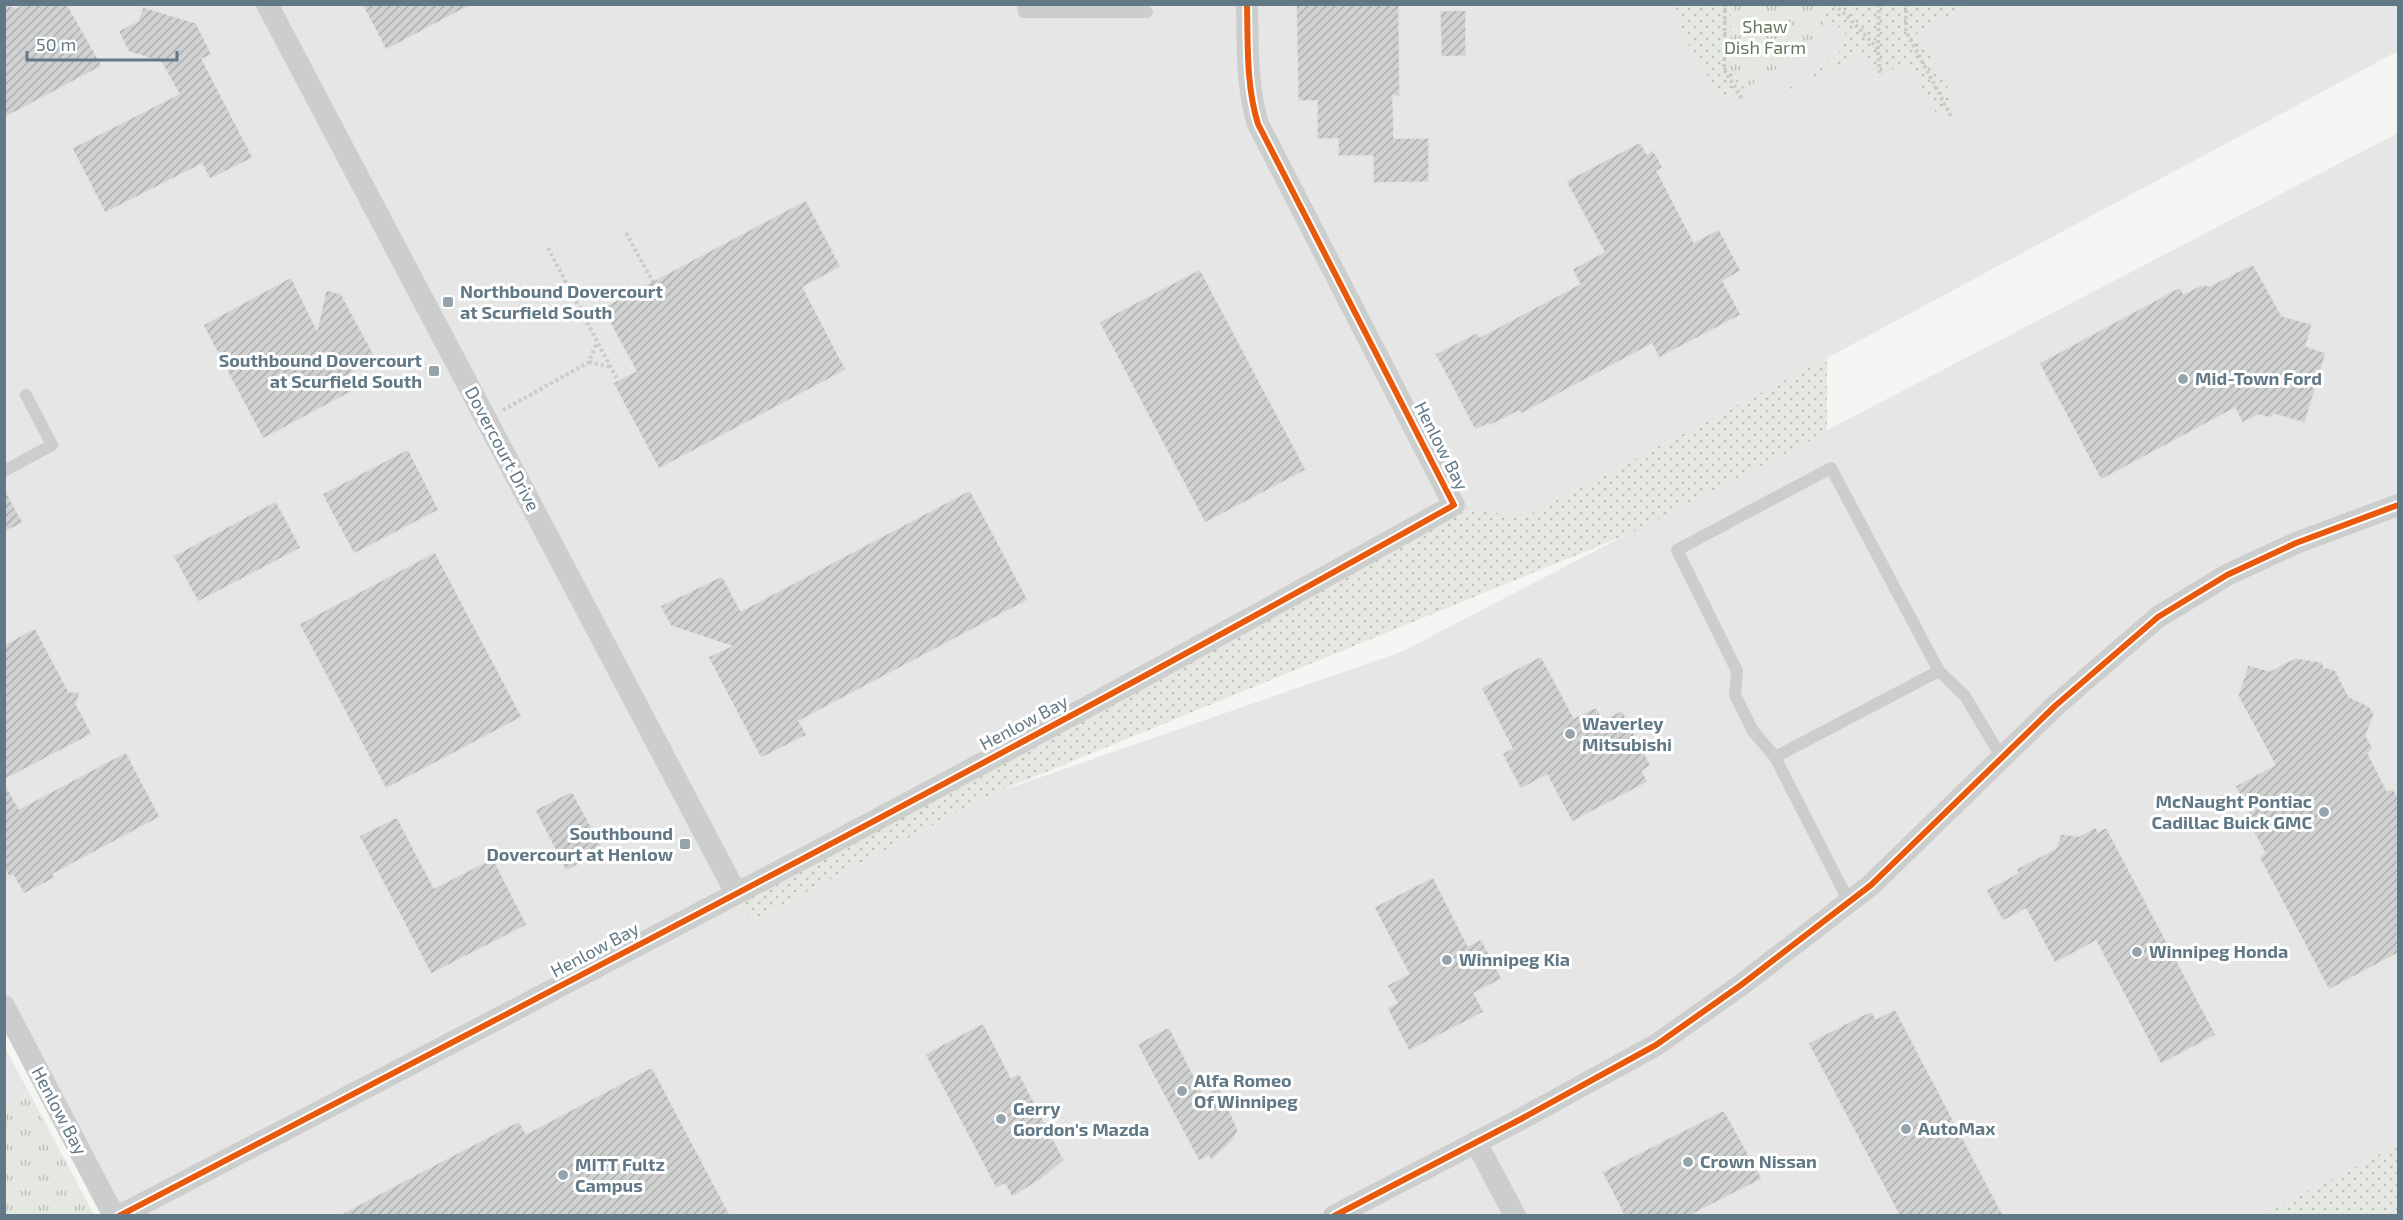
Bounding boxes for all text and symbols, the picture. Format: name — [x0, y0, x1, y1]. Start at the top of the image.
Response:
park label: Shaw Dish Farm — [1724, 15, 1806, 58]
scale bar — [27, 24, 177, 62]
text: 50 m — [36, 33, 76, 55]
place label: Northbound Dovercourt at Scurfield South — [460, 280, 663, 323]
marker: Northbound Dovercourt at Scurfield South — [441, 295, 455, 309]
place label: Southbound Dovercourt at Scurfield South — [219, 349, 423, 392]
marker: Southbound Dovercourt at Scurfield South — [427, 364, 441, 378]
place label: Mid-Town Ford — [2195, 367, 2322, 389]
marker: Mid-Town Ford — [2176, 372, 2190, 386]
street label: Dovercourt Drive — [461, 382, 545, 515]
street label: Henlow Bay — [1410, 397, 1474, 494]
street label: Henlow Bay — [976, 689, 1072, 755]
place label: Waverley Mitsubishi — [1582, 712, 1672, 755]
marker: Waverley Mitsubishi — [1563, 727, 1577, 741]
place label: McNaught Pontiac Cadillac Buick GMC — [2151, 790, 2312, 833]
marker: McNaught Pontiac Cadillac Buick GMC — [2317, 805, 2331, 819]
place label: Southbound Dovercourt at Henlow — [487, 822, 674, 865]
marker: Southbound Dovercourt at Henlow — [678, 837, 692, 851]
street label: Henlow Bay — [547, 916, 643, 982]
place label: Winnipeg Honda — [2149, 940, 2288, 962]
marker: Winnipeg Honda — [2130, 945, 2144, 959]
place label: Winnipeg Kia — [1459, 948, 1570, 970]
marker: Winnipeg Kia — [1440, 953, 1454, 967]
street label: Henlow Bay — [27, 1063, 93, 1159]
place label: Alfa Romeo Of Winnipeg — [1194, 1069, 1298, 1112]
marker: Alfa Romeo Of Winnipeg — [1175, 1084, 1189, 1098]
place label: Gerry Gordon's Mazda — [1013, 1097, 1149, 1140]
marker: Gerry Gordon's Mazda — [994, 1112, 1008, 1126]
place label: AutoMax — [1918, 1117, 1996, 1139]
marker: AutoMax — [1899, 1122, 1913, 1136]
place label: Crown Nissan — [1700, 1150, 1817, 1172]
place label: MITT Fultz Campus — [575, 1153, 665, 1196]
marker: Crown Nissan — [1681, 1155, 1695, 1169]
marker: MITT Fultz Campus — [556, 1168, 570, 1182]

